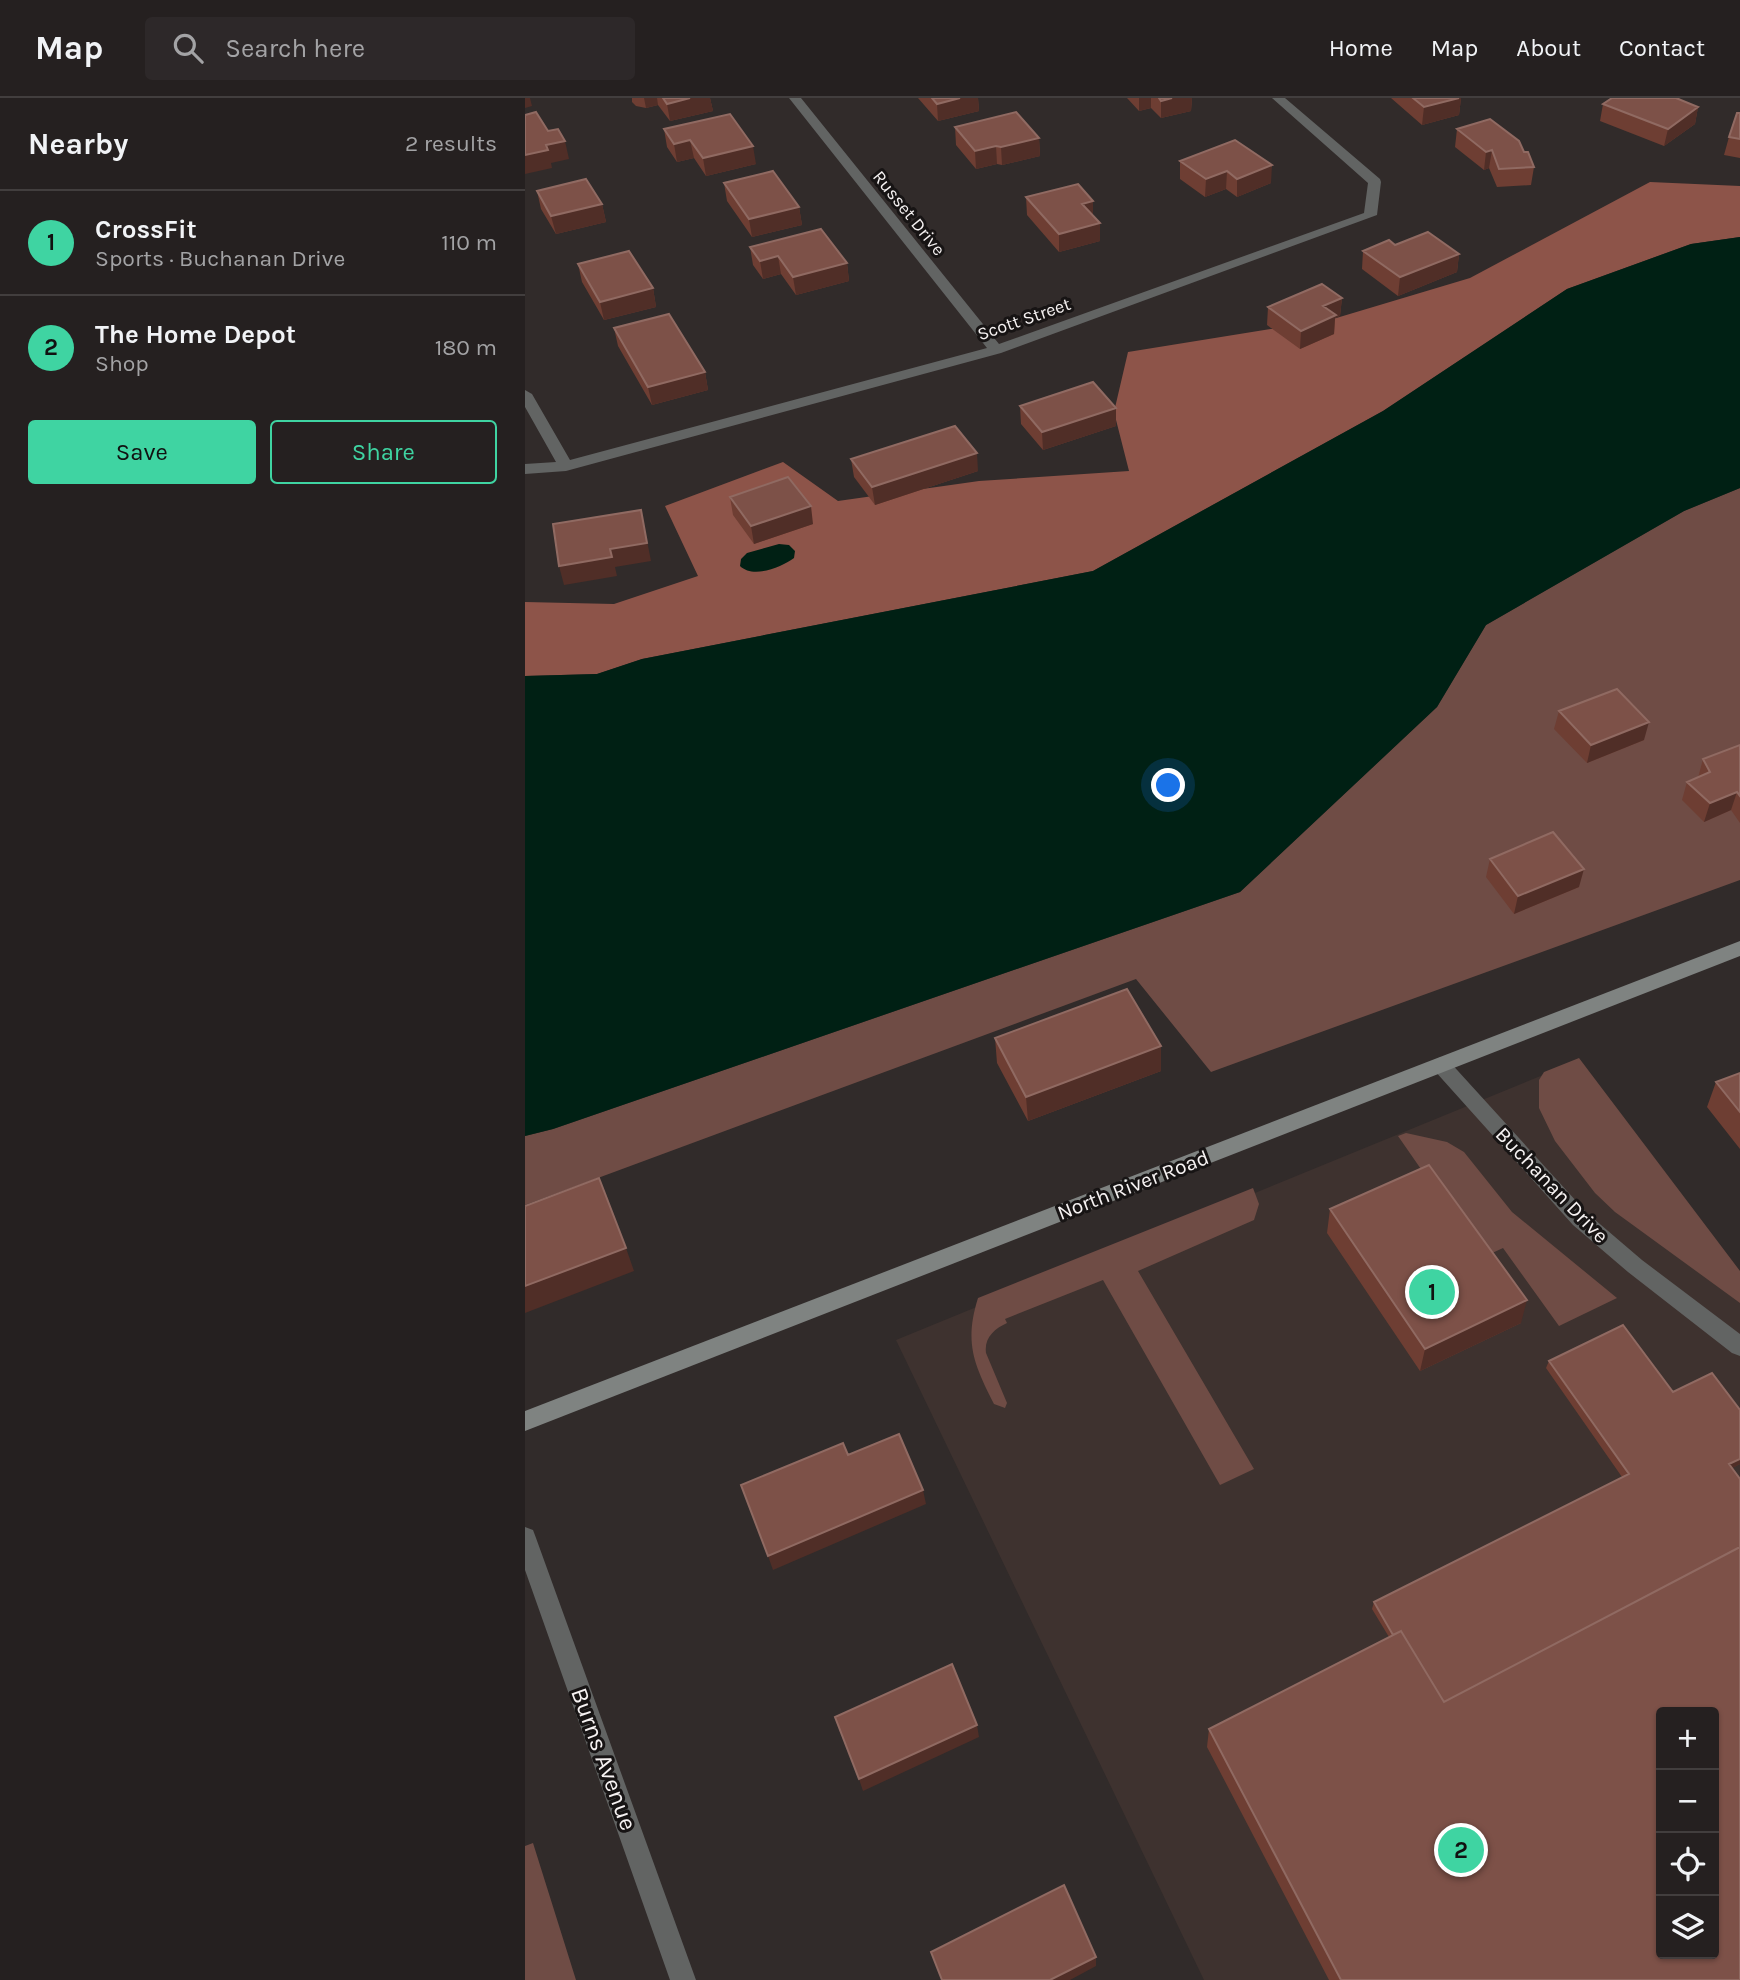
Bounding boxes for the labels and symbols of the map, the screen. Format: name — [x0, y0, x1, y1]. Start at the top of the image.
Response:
street label: Russet Drive — [868, 166, 950, 260]
street label: Scott Street — [974, 293, 1074, 345]
your location — [1151, 768, 1185, 802]
street label: Buchanan Drive — [1491, 1122, 1613, 1248]
street label: North River Road — [1054, 1145, 1212, 1225]
pin: 1 — [1409, 1266, 1455, 1318]
street label: Burns Avenue — [565, 1684, 643, 1834]
pin: 2 — [1438, 1824, 1484, 1876]

